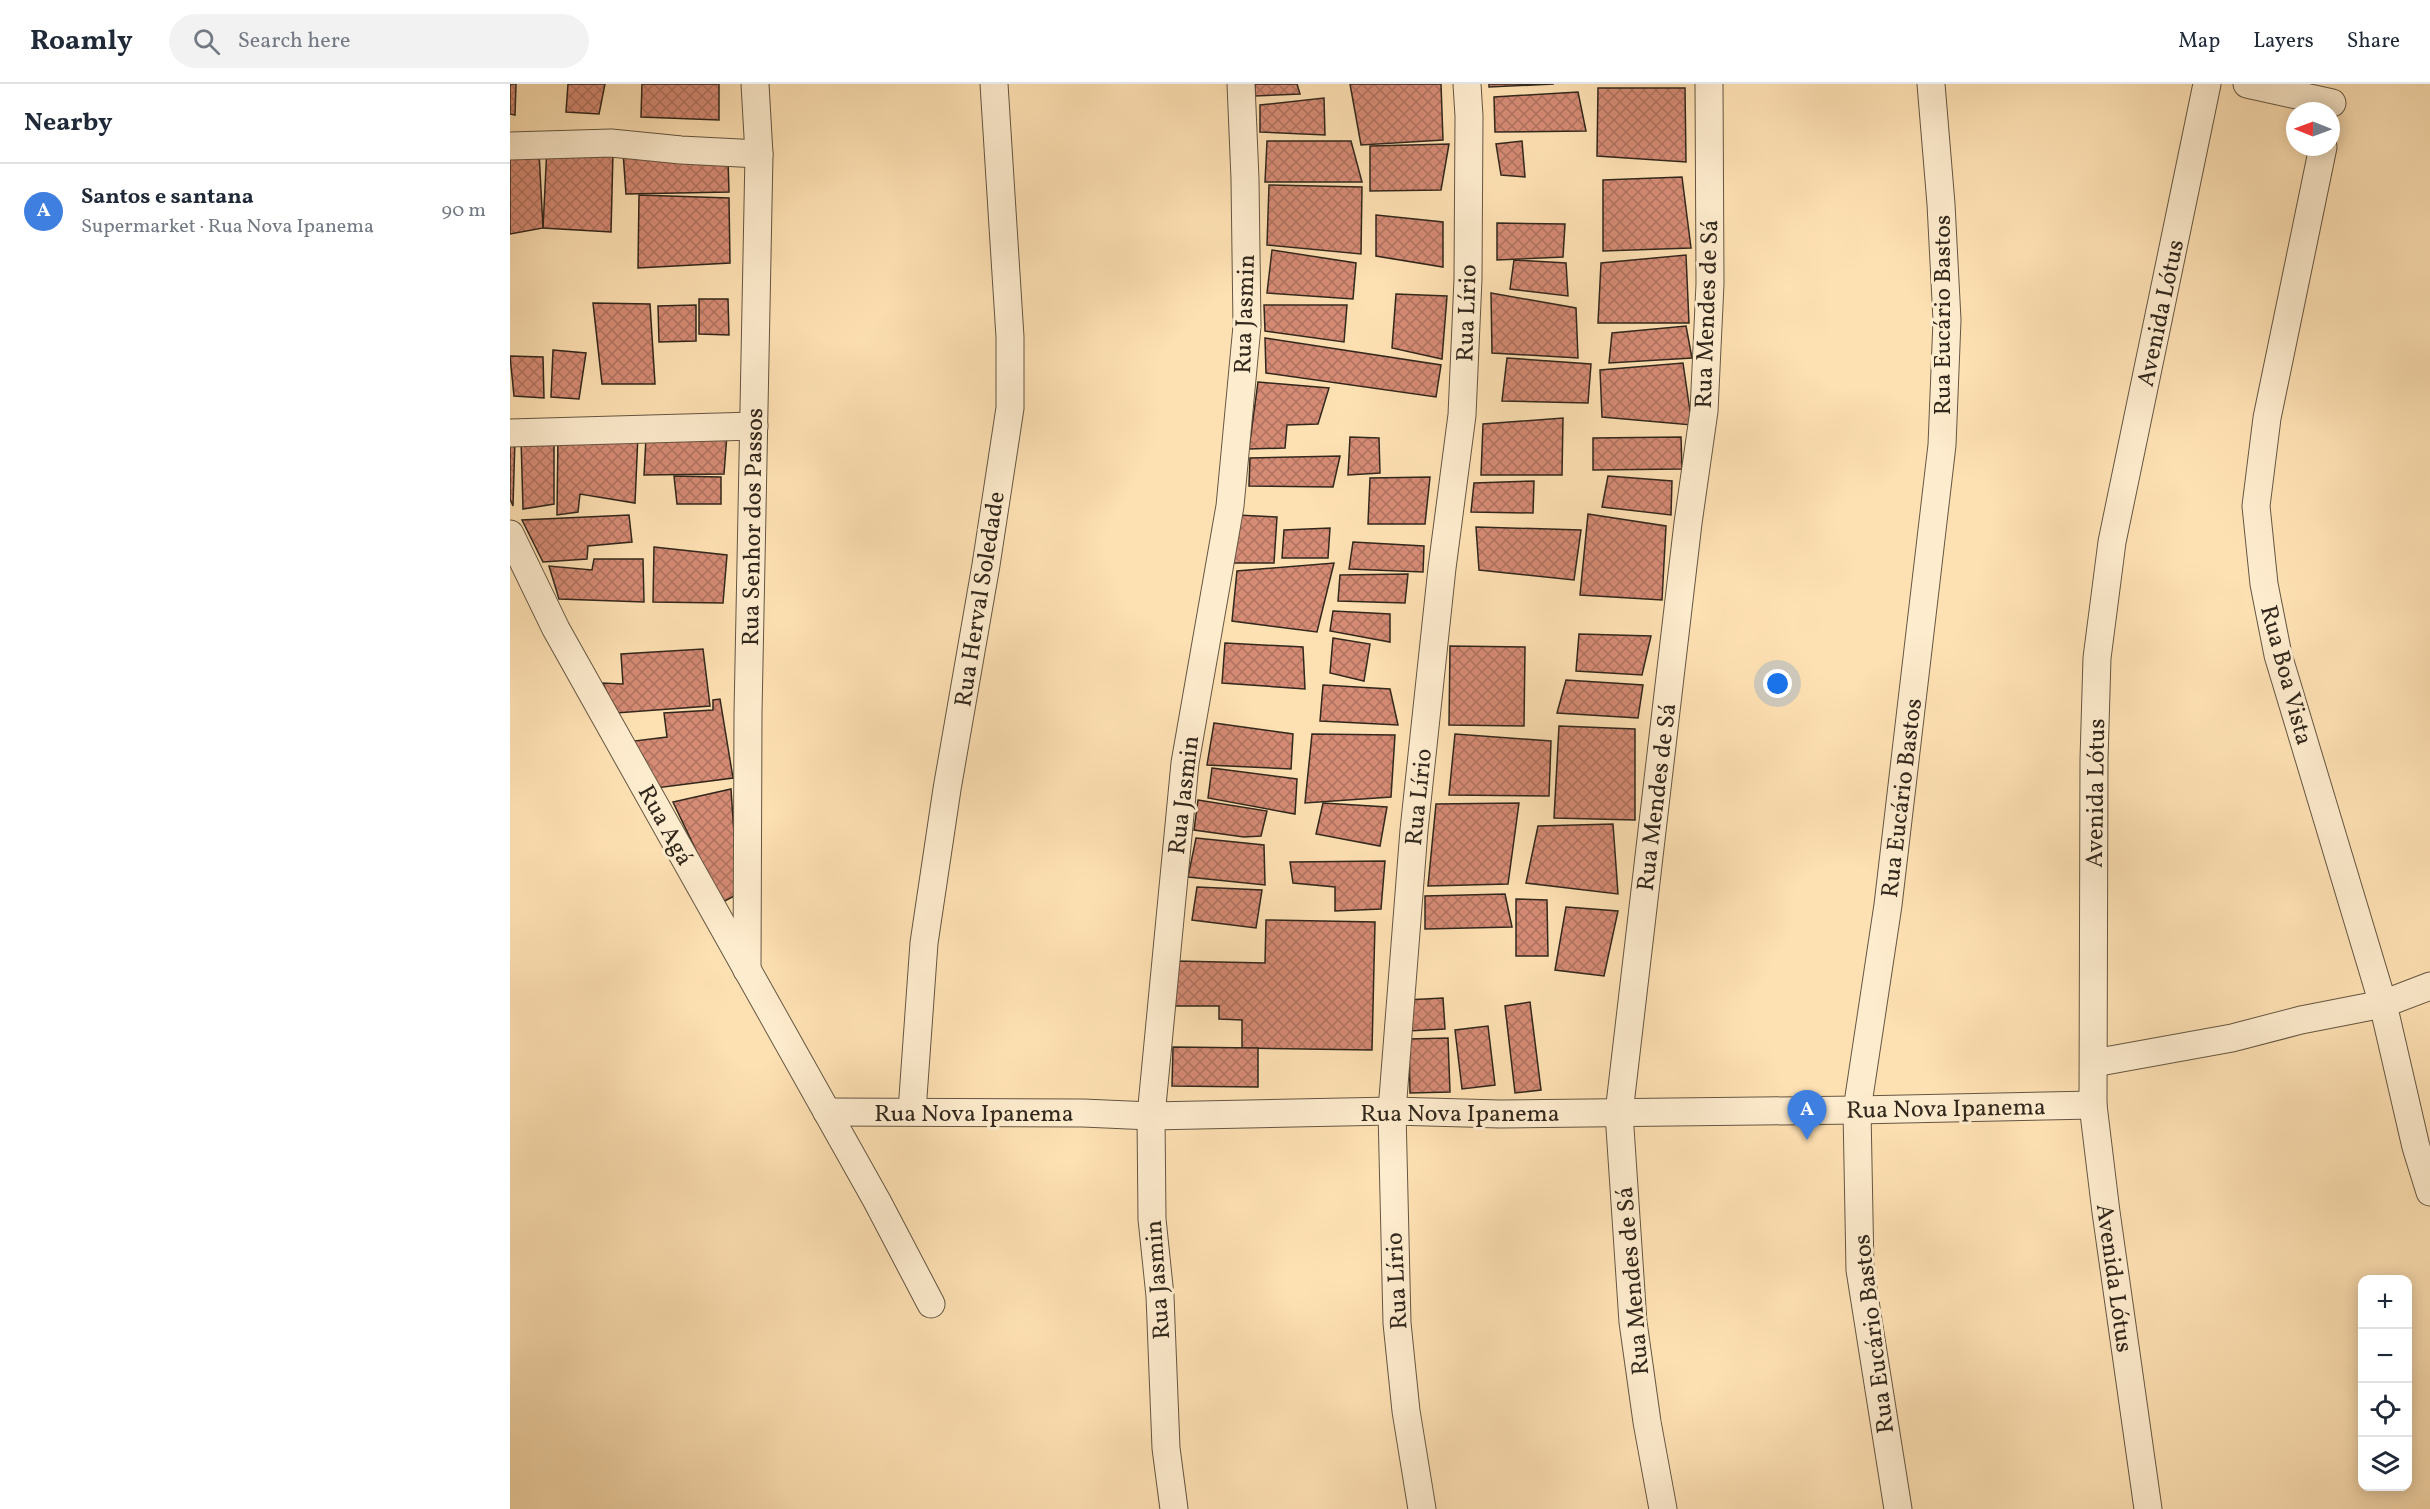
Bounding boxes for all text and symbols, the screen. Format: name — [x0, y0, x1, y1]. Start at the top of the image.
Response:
search box — [169, 14, 589, 68]
text: Roamly — [30, 22, 133, 61]
icon: search — [190, 25, 223, 58]
text: Search here — [238, 26, 350, 57]
text: Map — [2178, 27, 2220, 56]
text: Layers — [2253, 27, 2314, 56]
text: Share — [2347, 27, 2400, 56]
north arrow — [2286, 102, 2340, 156]
text: Nearby — [24, 105, 113, 141]
text: Santos e santana — [81, 182, 254, 213]
text: A — [36, 197, 51, 225]
text: 90 m — [442, 197, 486, 225]
text: Supermarket · Rua Nova Ipanema — [81, 213, 374, 241]
street label: Rua Eucário Bastos — [1927, 215, 1961, 415]
street label: Rua Mendes de Sá — [1688, 219, 1728, 409]
street label: Avenida Lótus — [2130, 237, 2194, 390]
street label: Rua Jasmin — [1227, 254, 1265, 374]
street label: Rua Lírio — [1449, 264, 1487, 362]
street label: Rua Senhor dos Passos — [735, 408, 773, 647]
street label: Rua Herval Soledade — [947, 489, 1015, 709]
street label: Rua Boa Vista — [2250, 602, 2320, 749]
your location — [1763, 669, 1792, 698]
street label: Rua Eucário Bastos — [1874, 697, 1932, 900]
street label: Rua Mendes de Sá — [1630, 701, 1686, 893]
street label: Avenida Lótus — [2079, 718, 2115, 868]
street label: Rua Jasmin — [1161, 734, 1209, 857]
street label: Rua Lírio — [1398, 747, 1442, 847]
street label: Rua Agá — [628, 779, 700, 873]
pin: A — [1788, 1090, 1826, 1140]
street label: Rua Nova Ipanema — [1846, 1091, 2046, 1129]
street label: Rua Nova Ipanema — [874, 1098, 1074, 1132]
street label: Rua Nova Ipanema — [1360, 1098, 1560, 1132]
street label: Rua Mendes de Sá — [1609, 1185, 1659, 1377]
street label: Avenida Lótus — [2086, 1202, 2140, 1355]
street label: Rua Jasmin — [1138, 1219, 1180, 1341]
street label: Rua Lírio — [1378, 1231, 1418, 1330]
street label: Rua Eucário Bastos — [1846, 1232, 1904, 1435]
map controls — [2358, 1275, 2412, 1491]
button: + — [2358, 1275, 2412, 1329]
button: − — [2358, 1329, 2412, 1383]
button: locate — [2358, 1383, 2412, 1437]
button: layers — [2358, 1437, 2412, 1491]

